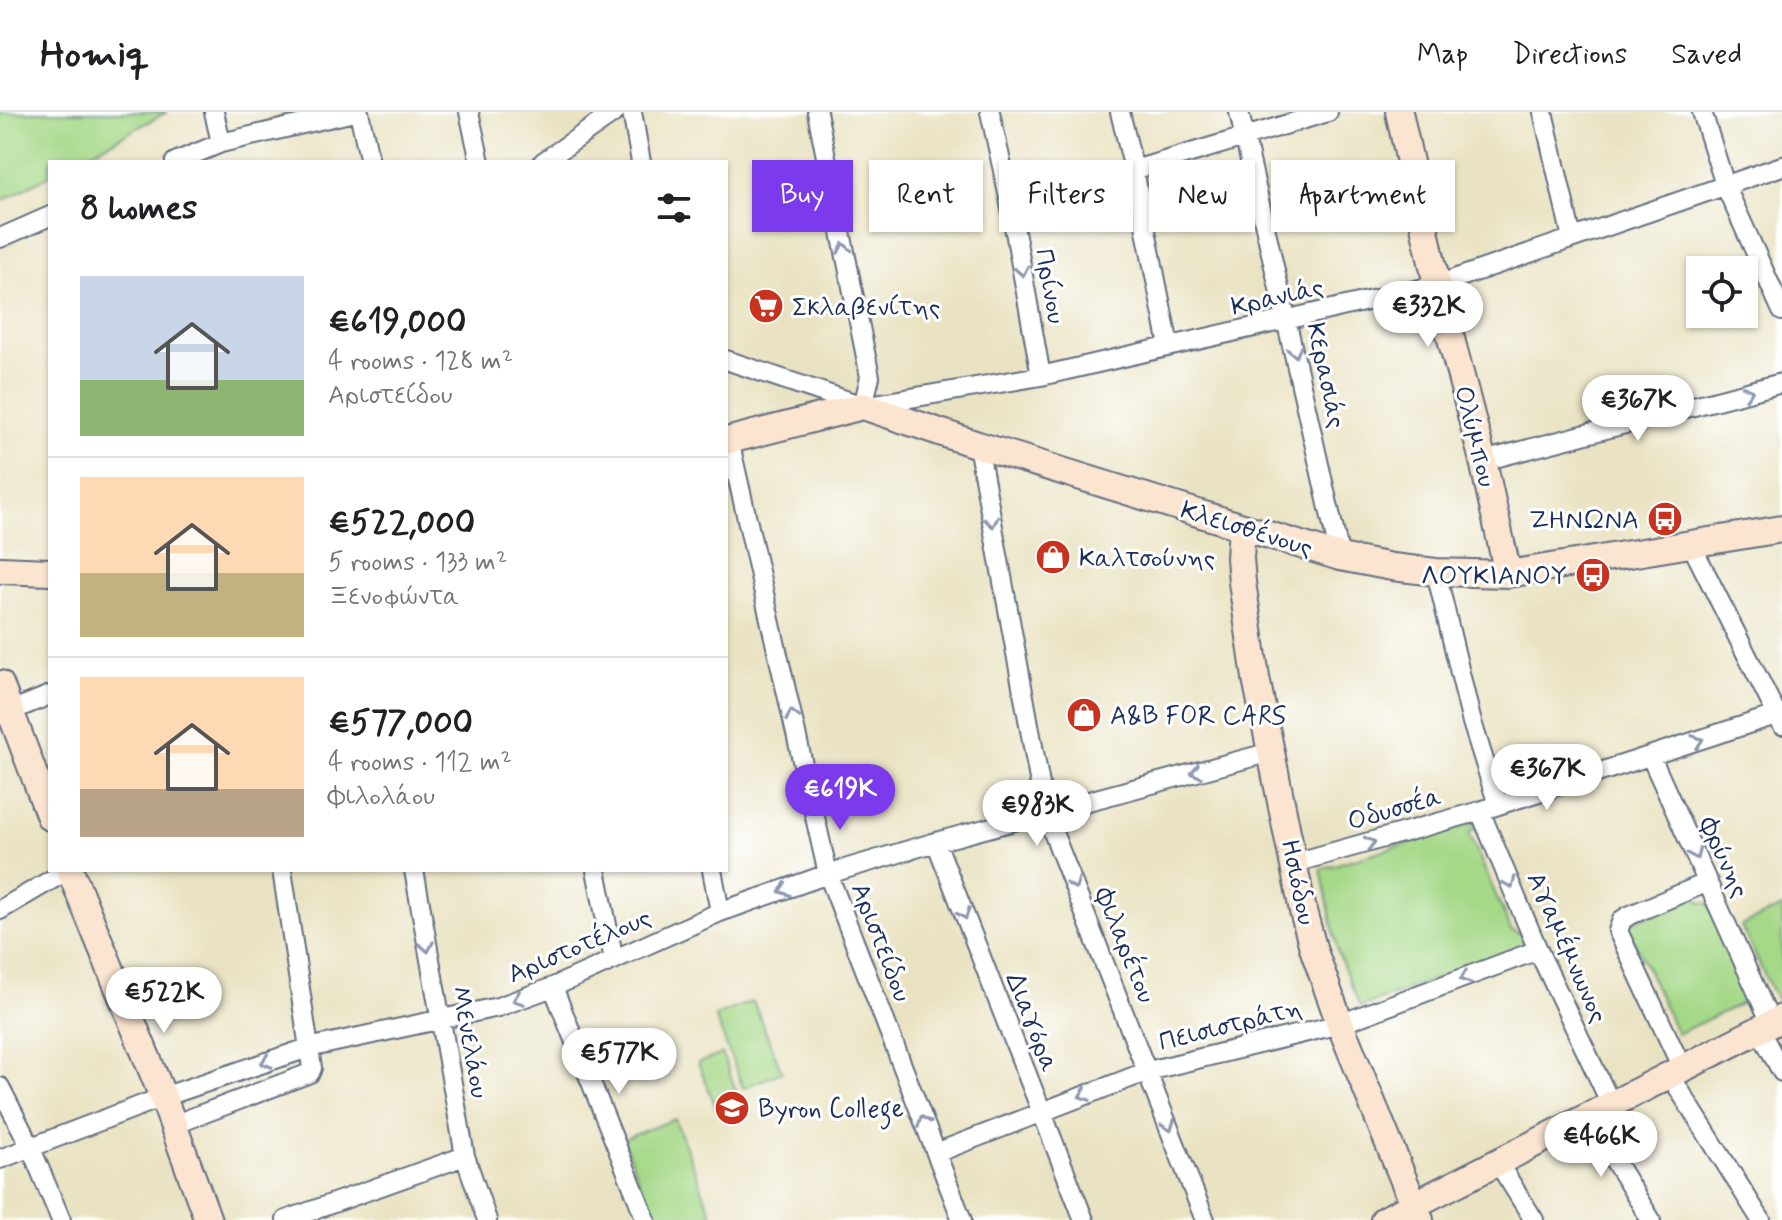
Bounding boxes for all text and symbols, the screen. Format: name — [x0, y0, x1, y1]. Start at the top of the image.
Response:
text: Homiq — [40, 31, 149, 80]
text: Map — [1417, 37, 1468, 74]
text: Directions — [1512, 37, 1627, 74]
text: Saved — [1671, 37, 1742, 74]
chip: Buy — [752, 160, 853, 232]
chip: Rent — [869, 160, 983, 232]
chip: Filters — [999, 160, 1133, 232]
chip: New — [1149, 160, 1255, 232]
chip: Apartment — [1271, 160, 1455, 232]
text: 8 homes — [80, 186, 197, 231]
icon: filters — [652, 186, 696, 230]
one-way arrow — [836, 241, 853, 255]
street label: Πρίνου — [1026, 246, 1072, 326]
map controls — [1686, 256, 1758, 328]
button: locate — [1686, 256, 1758, 328]
one-way arrow — [1012, 264, 1029, 278]
street label: Κρανιάς — [1228, 271, 1327, 325]
pin: €332K — [1372, 281, 1484, 349]
supermarket icon: Σκλαβενίτης — [747, 287, 785, 325]
text: €332K — [1391, 290, 1465, 324]
place label: Σκλαβενίτης — [792, 291, 940, 325]
text: €619,000 — [328, 300, 466, 345]
icon: home — [144, 308, 240, 404]
street label: Κερασιάς — [1297, 319, 1353, 431]
one-way arrow — [1286, 344, 1303, 358]
text: 4 rooms · 128 m² — [328, 345, 513, 379]
pin: €367K — [1582, 375, 1694, 443]
text: Αριστείδου — [328, 379, 453, 413]
street label: Ολύμπου — [1445, 382, 1503, 491]
text: €367K — [1600, 384, 1676, 418]
one-way arrow — [1741, 385, 1755, 402]
street label: Κλεισθένους — [1176, 494, 1317, 566]
bus stop icon: ΖΗΝΩΝΑ — [1646, 500, 1684, 538]
text: €522,000 — [328, 501, 475, 546]
place label: ΖΗΝΩΝΑ — [1529, 504, 1639, 538]
icon: home — [144, 509, 240, 605]
one-way arrow — [983, 515, 1000, 529]
shop icon: Καλτσούνης — [1034, 538, 1072, 576]
place label: Καλτσούνης — [1079, 542, 1215, 576]
text: 5 rooms · 133 m² — [328, 546, 507, 580]
bus stop icon: ΛΟΥΚΙΑΝΟΥ — [1574, 556, 1612, 594]
place label: ΛΟΥΚΙΑΝΟΥ — [1421, 560, 1567, 594]
text: Ξενοφώντα — [328, 580, 459, 614]
shop icon: A&B FOR CARS — [1065, 696, 1103, 734]
place label: A&B FOR CARS — [1110, 700, 1287, 734]
text: €577,000 — [328, 701, 473, 746]
icon: home — [144, 709, 240, 805]
one-way arrow — [784, 709, 801, 722]
one-way arrow — [1691, 735, 1705, 751]
pin: €367K — [1491, 744, 1603, 812]
text: 4 rooms · 112 m² — [328, 746, 512, 780]
text: €367K — [1509, 753, 1585, 787]
one-way arrow — [1189, 762, 1203, 779]
pin: €619K — [784, 764, 896, 832]
text: €619K — [803, 773, 877, 807]
text: Φιλολάου — [328, 780, 435, 814]
pin: €983K — [981, 780, 1093, 848]
street label: Οδυσσέα — [1344, 780, 1445, 840]
text: €983K — [1000, 789, 1074, 823]
street label: Φρύνης — [1690, 811, 1756, 903]
one-way arrow — [1362, 835, 1376, 852]
street label: Ησιόδου — [1271, 836, 1323, 928]
one-way arrow — [1685, 846, 1701, 860]
street label: Αγαμέμνωνος — [1518, 867, 1615, 1029]
one-way arrow — [1500, 875, 1516, 889]
one-way arrow — [1064, 876, 1081, 890]
street label: Αριστείδου — [842, 879, 918, 1007]
one-way arrow — [778, 880, 792, 896]
street label: Φιλαρέτου — [1085, 882, 1163, 1008]
street label: Αριστοτέλους — [503, 901, 657, 992]
one-way arrow — [954, 906, 971, 920]
one-way arrow — [418, 940, 435, 954]
pin: €522K — [108, 967, 220, 1035]
street label: Διαγόρα — [997, 968, 1066, 1077]
one-way arrow — [1459, 968, 1473, 985]
text: €522K — [124, 976, 204, 1010]
street label: Μενελάου — [442, 984, 496, 1101]
one-way arrow — [512, 990, 526, 1006]
street label: Πεισιστράτη — [1156, 992, 1305, 1060]
pin: €577K — [563, 1028, 675, 1096]
text: €577K — [580, 1037, 658, 1071]
one-way arrow — [260, 1052, 274, 1068]
one-way arrow — [1077, 1085, 1091, 1102]
school or university icon: Byron College — [713, 1089, 751, 1127]
place label: Byron College — [758, 1093, 904, 1130]
pin: €466K — [1545, 1111, 1657, 1179]
one-way arrow — [916, 1115, 933, 1129]
one-way arrow — [1159, 1118, 1176, 1132]
text: €466K — [1562, 1120, 1640, 1154]

